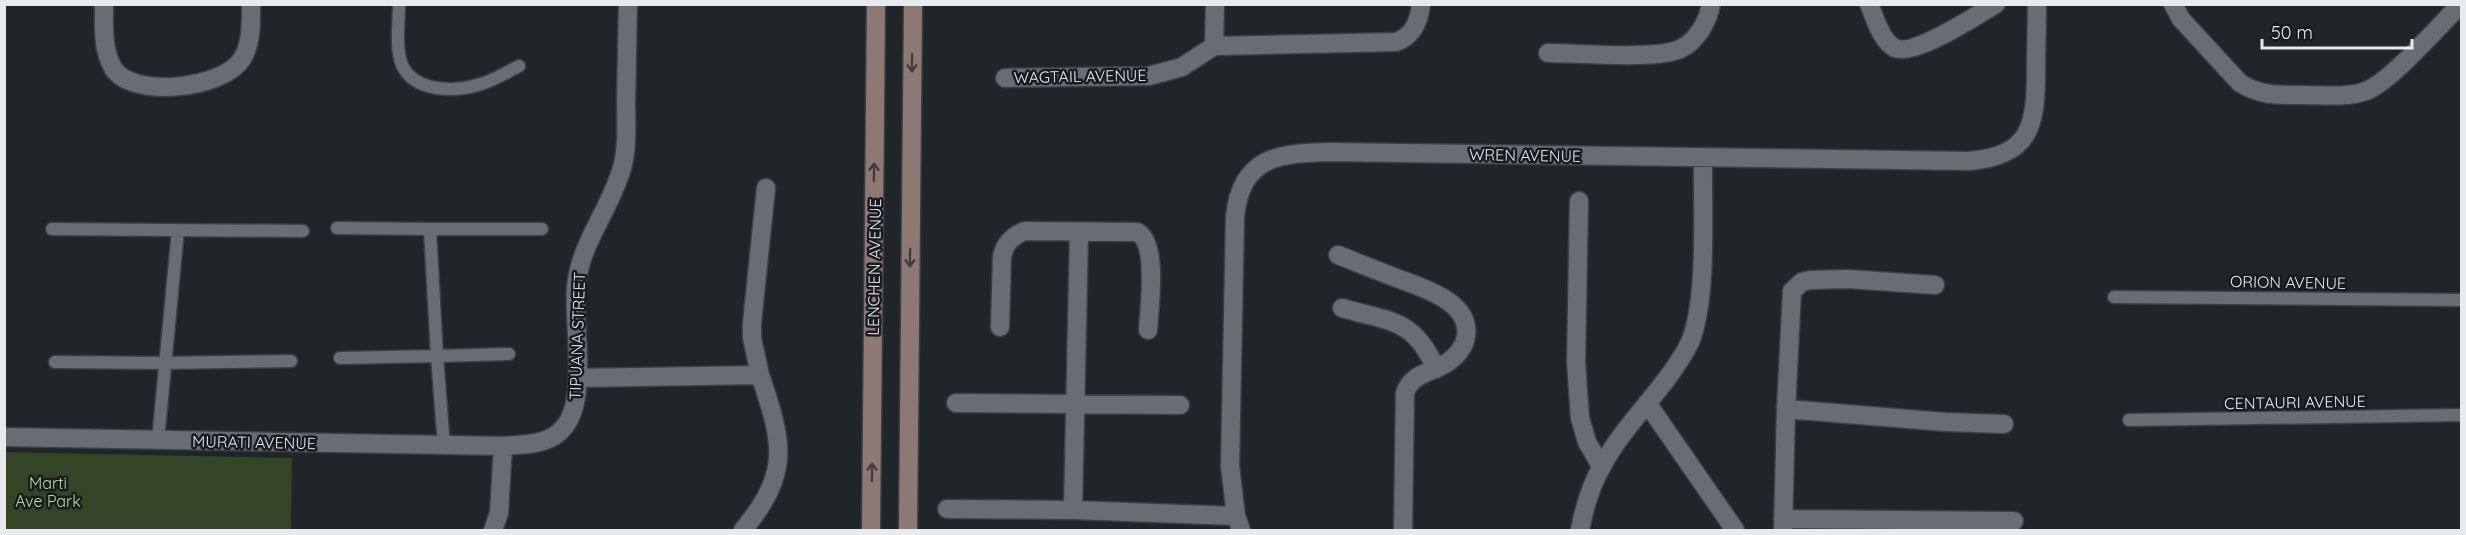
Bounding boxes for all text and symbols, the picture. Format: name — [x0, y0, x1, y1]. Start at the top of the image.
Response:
scale bar — [2262, 12, 2412, 50]
text: 50 m — [2271, 21, 2313, 44]
one-way arrow — [906, 52, 918, 72]
street label: WAGTAIL AVENUE — [1013, 65, 1147, 87]
street label: WREN AVENUE — [1469, 144, 1581, 166]
one-way arrow — [869, 163, 880, 183]
street label: LENCHEN AVENUE — [863, 198, 885, 336]
one-way arrow — [904, 247, 916, 267]
street label: TIPUANA STREET — [565, 271, 589, 401]
street label: ORION AVENUE — [2230, 271, 2346, 293]
street label: CENTAURI AVENUE — [2224, 391, 2366, 413]
street label: MURATI AVENUE — [192, 431, 316, 453]
one-way arrow — [866, 463, 878, 483]
park label: Marti Ave Park — [15, 473, 81, 511]

